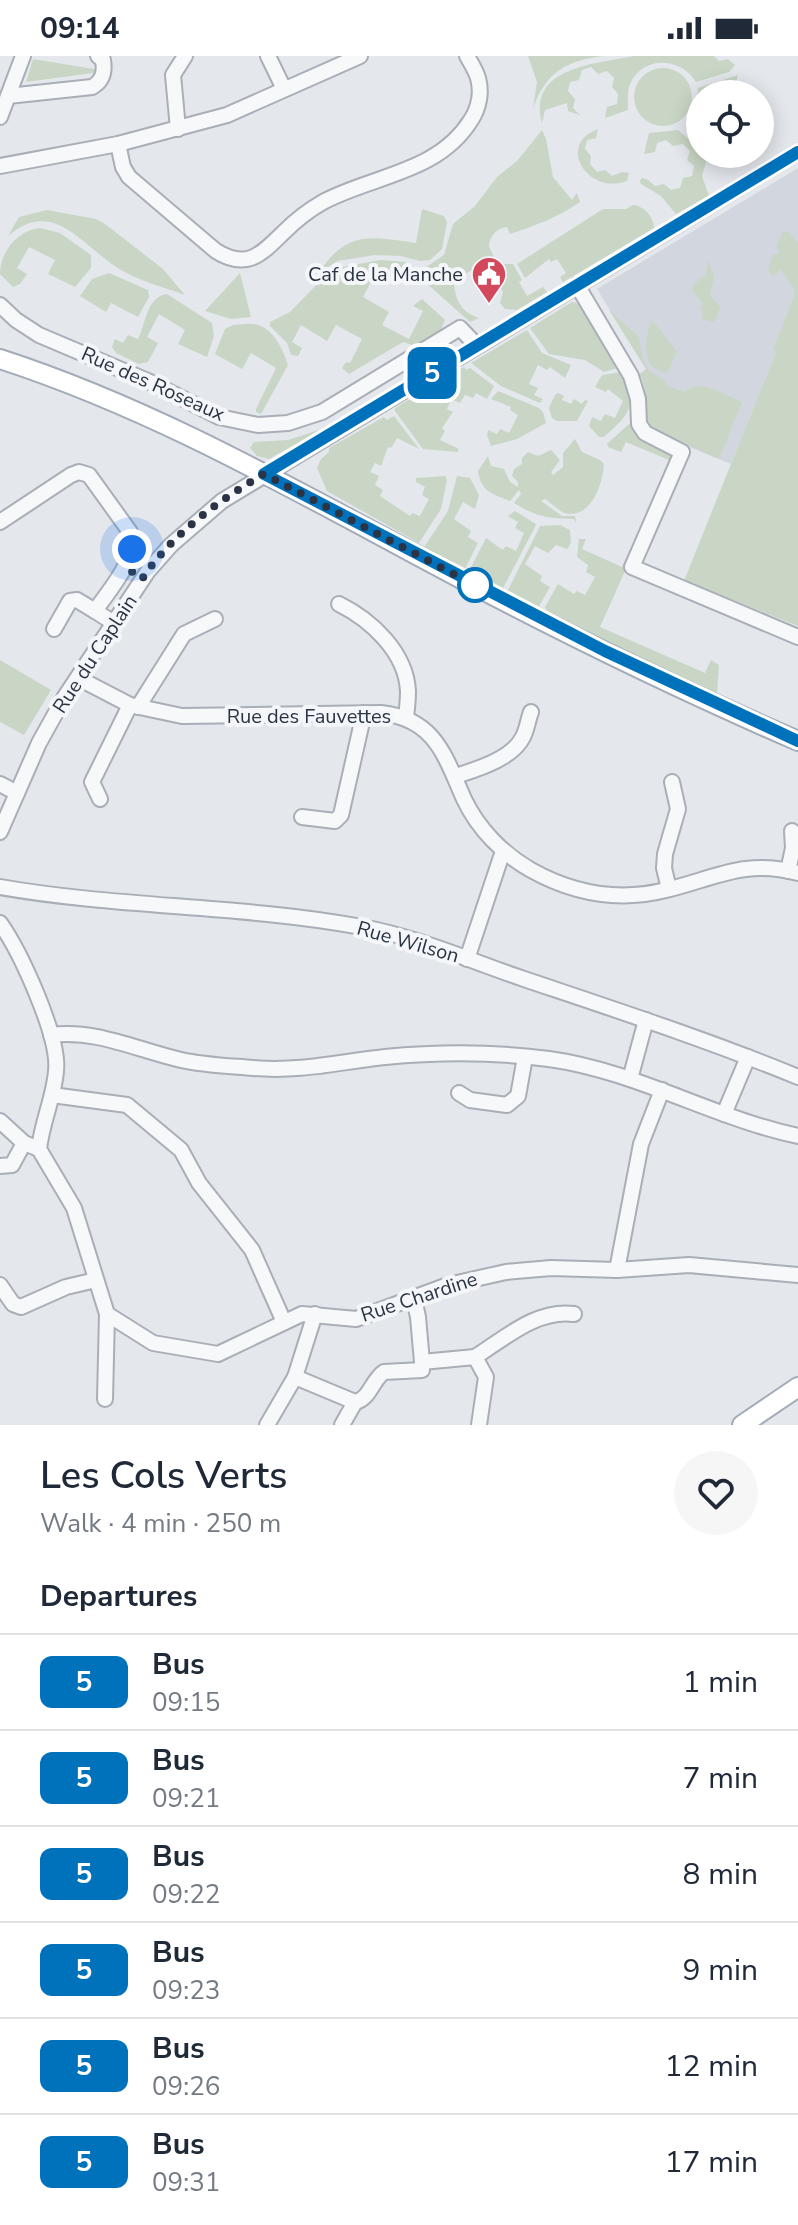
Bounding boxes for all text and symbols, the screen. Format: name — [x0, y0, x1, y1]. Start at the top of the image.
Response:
text: 09:14 — [40, 8, 119, 49]
map controls — [686, 80, 774, 168]
button: locate — [686, 80, 774, 168]
public building icon: Caf de la Manche — [470, 255, 508, 305]
place label: Caf de la Manche — [308, 261, 463, 288]
street label: Rue des Roseaux — [77, 340, 229, 428]
line badge: 5 — [406, 347, 458, 399]
text: 5 — [424, 354, 440, 392]
your location — [112, 529, 152, 569]
unlabelled marker — [458, 568, 492, 602]
street label: Rue du Caplain — [47, 589, 143, 719]
street label: Rue des Fauvettes — [227, 703, 391, 730]
street label: Rue Wilson — [354, 915, 462, 969]
street label: Rue Chardine — [357, 1265, 481, 1329]
text: Les Cols Verts — [40, 1450, 287, 1501]
button: heart — [674, 1451, 758, 1535]
text: Walk · 4 min · 250 m — [40, 1506, 281, 1541]
text: Departures — [40, 1576, 197, 1617]
text: Bus — [152, 1644, 205, 1685]
text: 1 min — [683, 1662, 758, 1703]
text: 5 — [76, 1663, 92, 1701]
text: 09:15 — [152, 1685, 220, 1720]
text: Bus — [152, 1740, 205, 1781]
text: 7 min — [683, 1758, 758, 1799]
text: 5 — [76, 1759, 92, 1797]
text: 09:21 — [152, 1781, 220, 1816]
text: Bus — [152, 1836, 205, 1877]
text: 8 min — [683, 1854, 758, 1895]
text: 5 — [76, 1855, 92, 1893]
text: 09:22 — [152, 1877, 220, 1912]
text: Bus — [152, 1932, 205, 1973]
text: 9 min — [683, 1950, 758, 1991]
text: 5 — [76, 1951, 92, 1989]
text: 09:23 — [152, 1973, 220, 2008]
text: Bus — [152, 2028, 205, 2069]
text: 12 min — [665, 2046, 758, 2087]
text: 5 — [76, 2047, 92, 2085]
text: 09:26 — [152, 2069, 220, 2104]
text: Bus — [152, 2124, 205, 2165]
text: 17 min — [665, 2142, 758, 2183]
text: 5 — [76, 2143, 92, 2181]
text: 09:31 — [152, 2165, 220, 2200]

